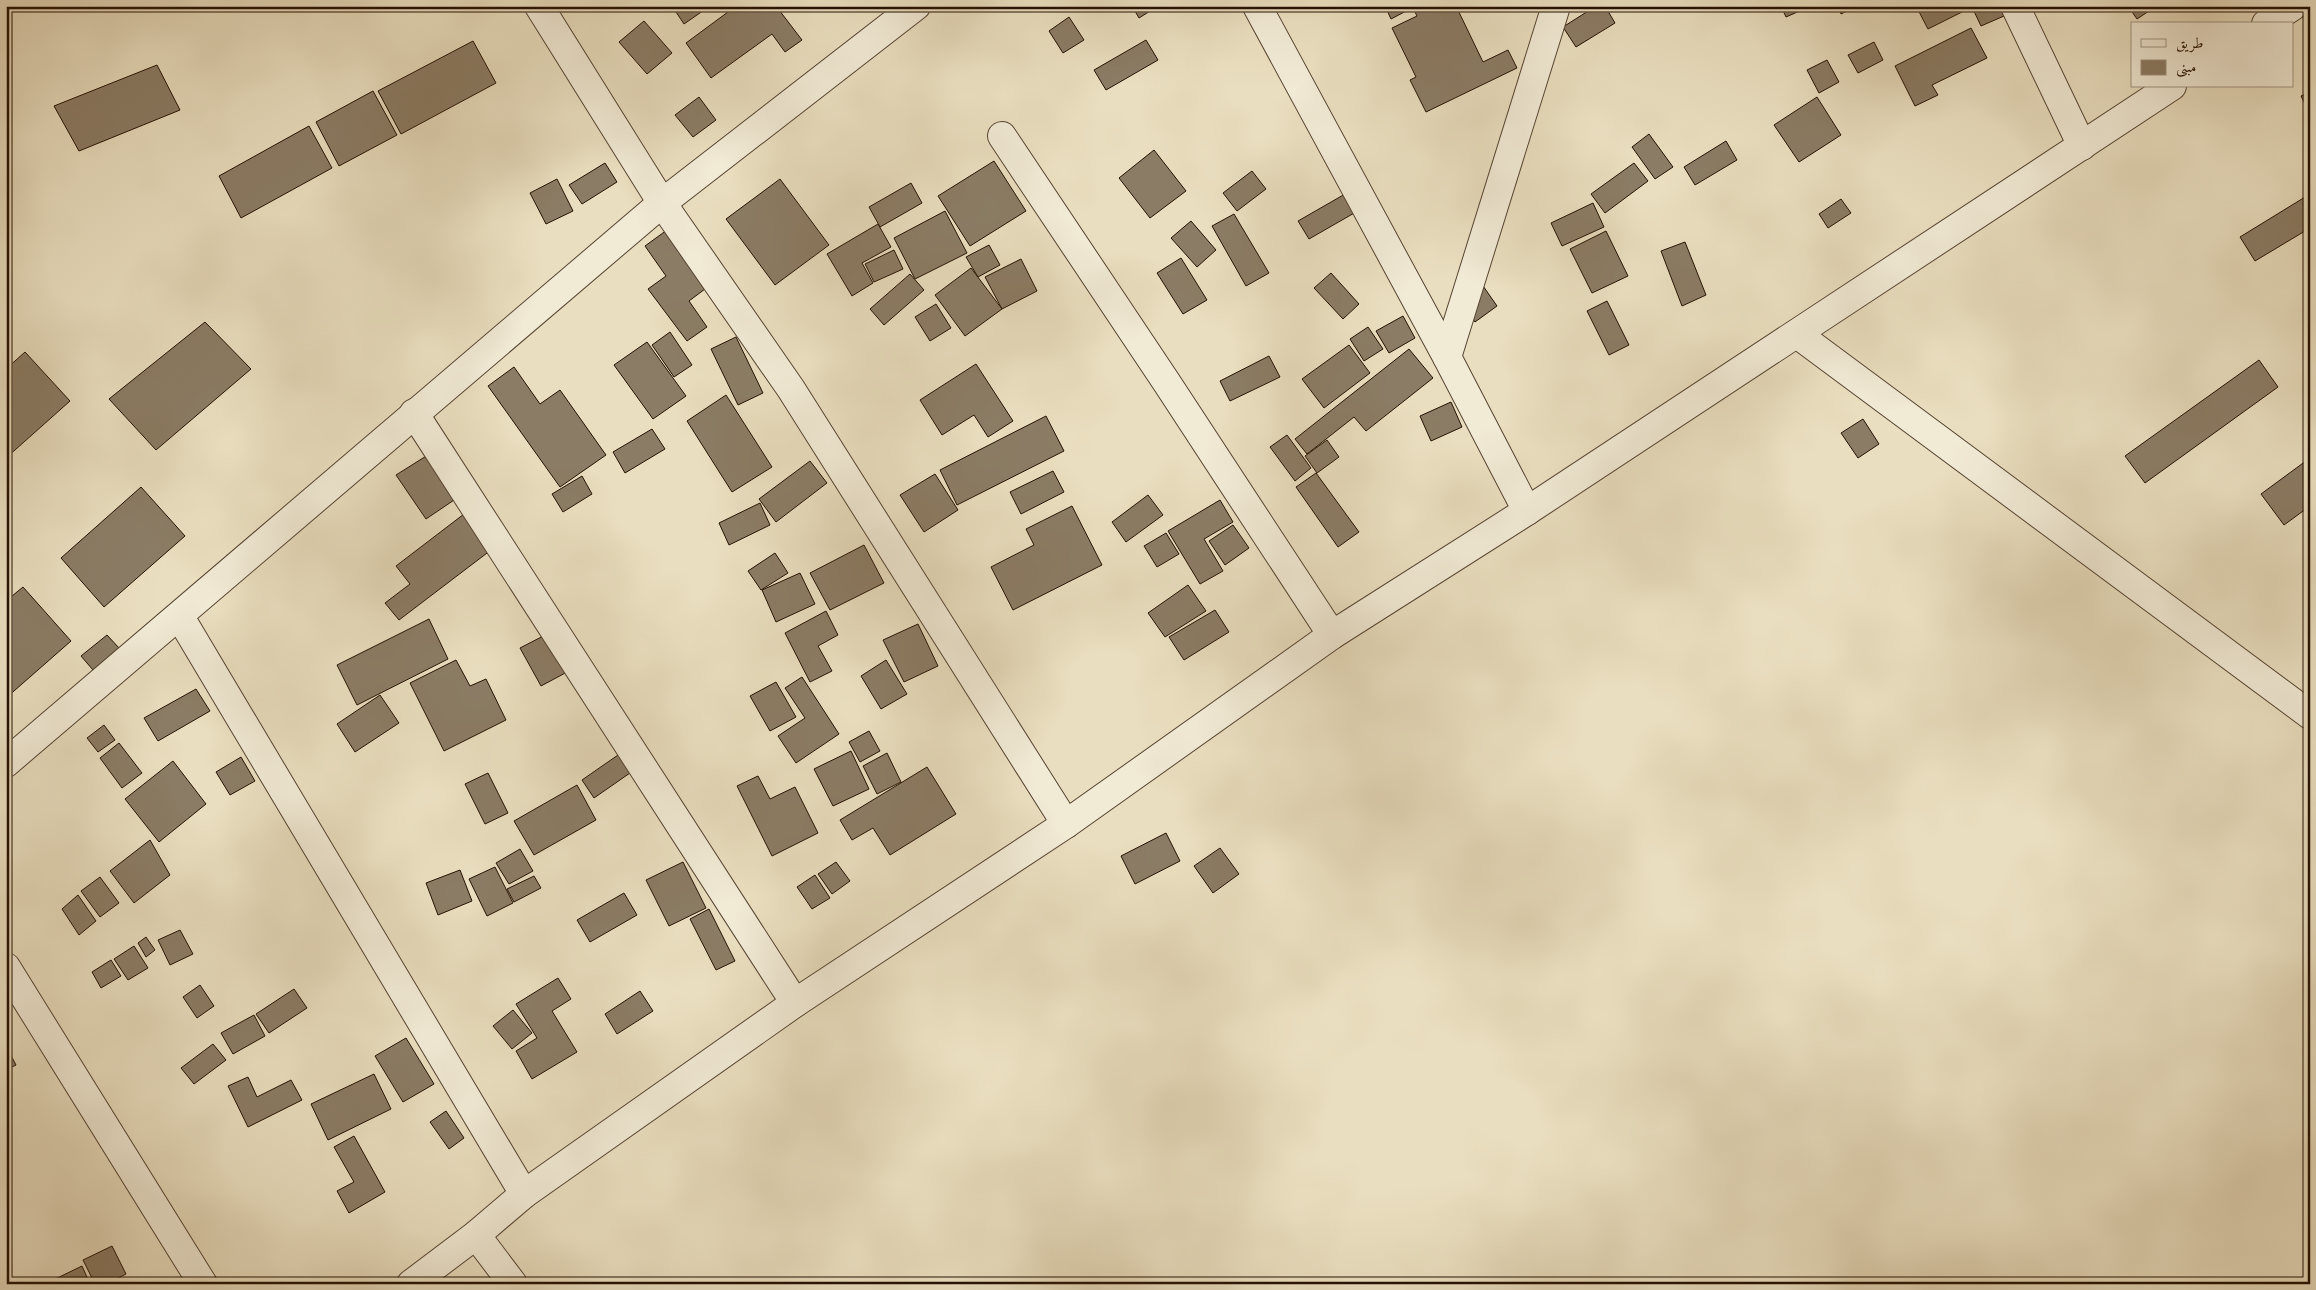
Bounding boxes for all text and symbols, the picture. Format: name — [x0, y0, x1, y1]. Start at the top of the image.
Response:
legend — [2131, 22, 2294, 88]
text: طريق — [2176, 37, 2203, 53]
text: مبنى — [2176, 61, 2196, 78]

